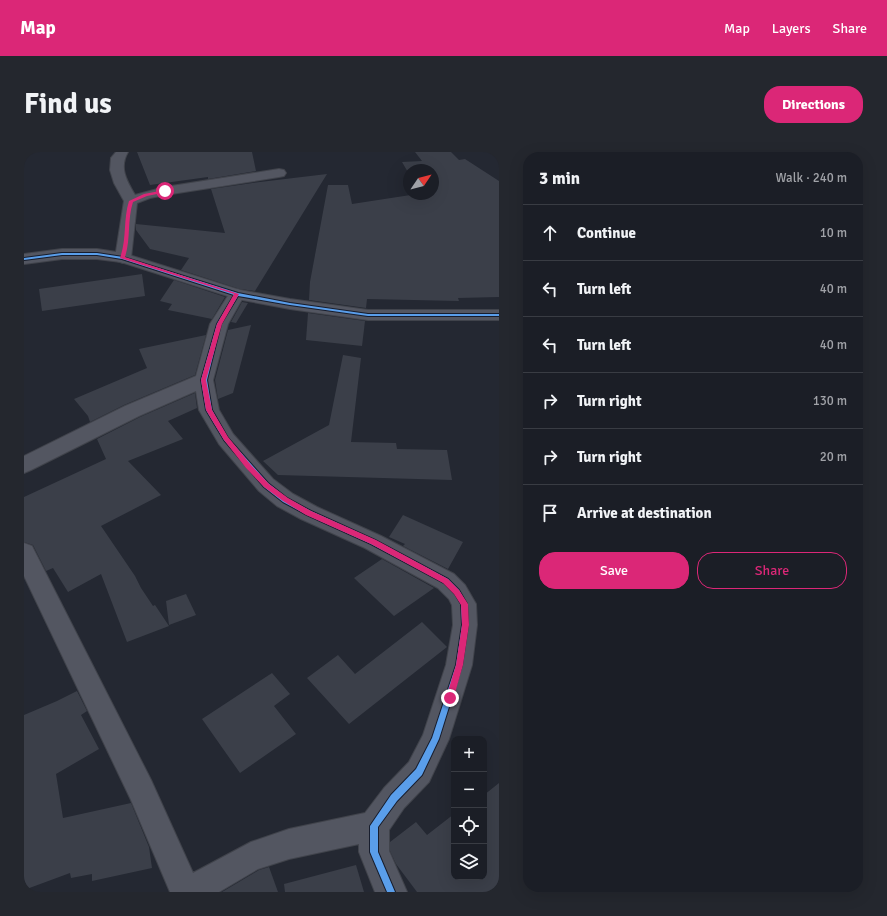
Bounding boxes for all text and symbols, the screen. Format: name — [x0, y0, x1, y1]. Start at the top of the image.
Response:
text: Map — [20, 16, 56, 40]
text: Map — [724, 20, 750, 37]
text: Layers — [772, 20, 811, 37]
text: Share — [833, 20, 867, 37]
button: Directions — [764, 86, 863, 123]
text: Find us — [24, 87, 112, 121]
north arrow — [403, 164, 439, 200]
text: 3 min — [539, 168, 580, 189]
text: Walk · 240 m — [776, 170, 847, 186]
route start — [156, 182, 174, 200]
icon: ahead — [539, 222, 561, 244]
text: Continue — [577, 224, 636, 242]
text: 10 m — [820, 225, 847, 241]
icon: left — [539, 278, 561, 300]
text: Turn left — [577, 280, 631, 298]
text: 40 m — [820, 281, 847, 297]
icon: left — [539, 334, 561, 356]
text: Turn left — [577, 336, 631, 354]
text: 40 m — [820, 337, 847, 353]
icon: right — [539, 390, 561, 412]
text: Turn right — [577, 392, 642, 410]
text: 130 m — [813, 393, 847, 409]
icon: right — [539, 446, 561, 468]
text: Turn right — [577, 448, 642, 466]
text: 20 m — [820, 449, 847, 465]
icon: arrive — [539, 502, 561, 524]
text: Arrive at destination — [577, 504, 712, 522]
button: Save — [539, 552, 689, 589]
button: Share — [697, 552, 847, 589]
route end — [441, 689, 459, 707]
map controls — [451, 736, 487, 880]
button: + — [451, 736, 487, 772]
button: − — [451, 772, 487, 808]
button: locate — [451, 808, 487, 844]
button: layers — [451, 844, 487, 880]

